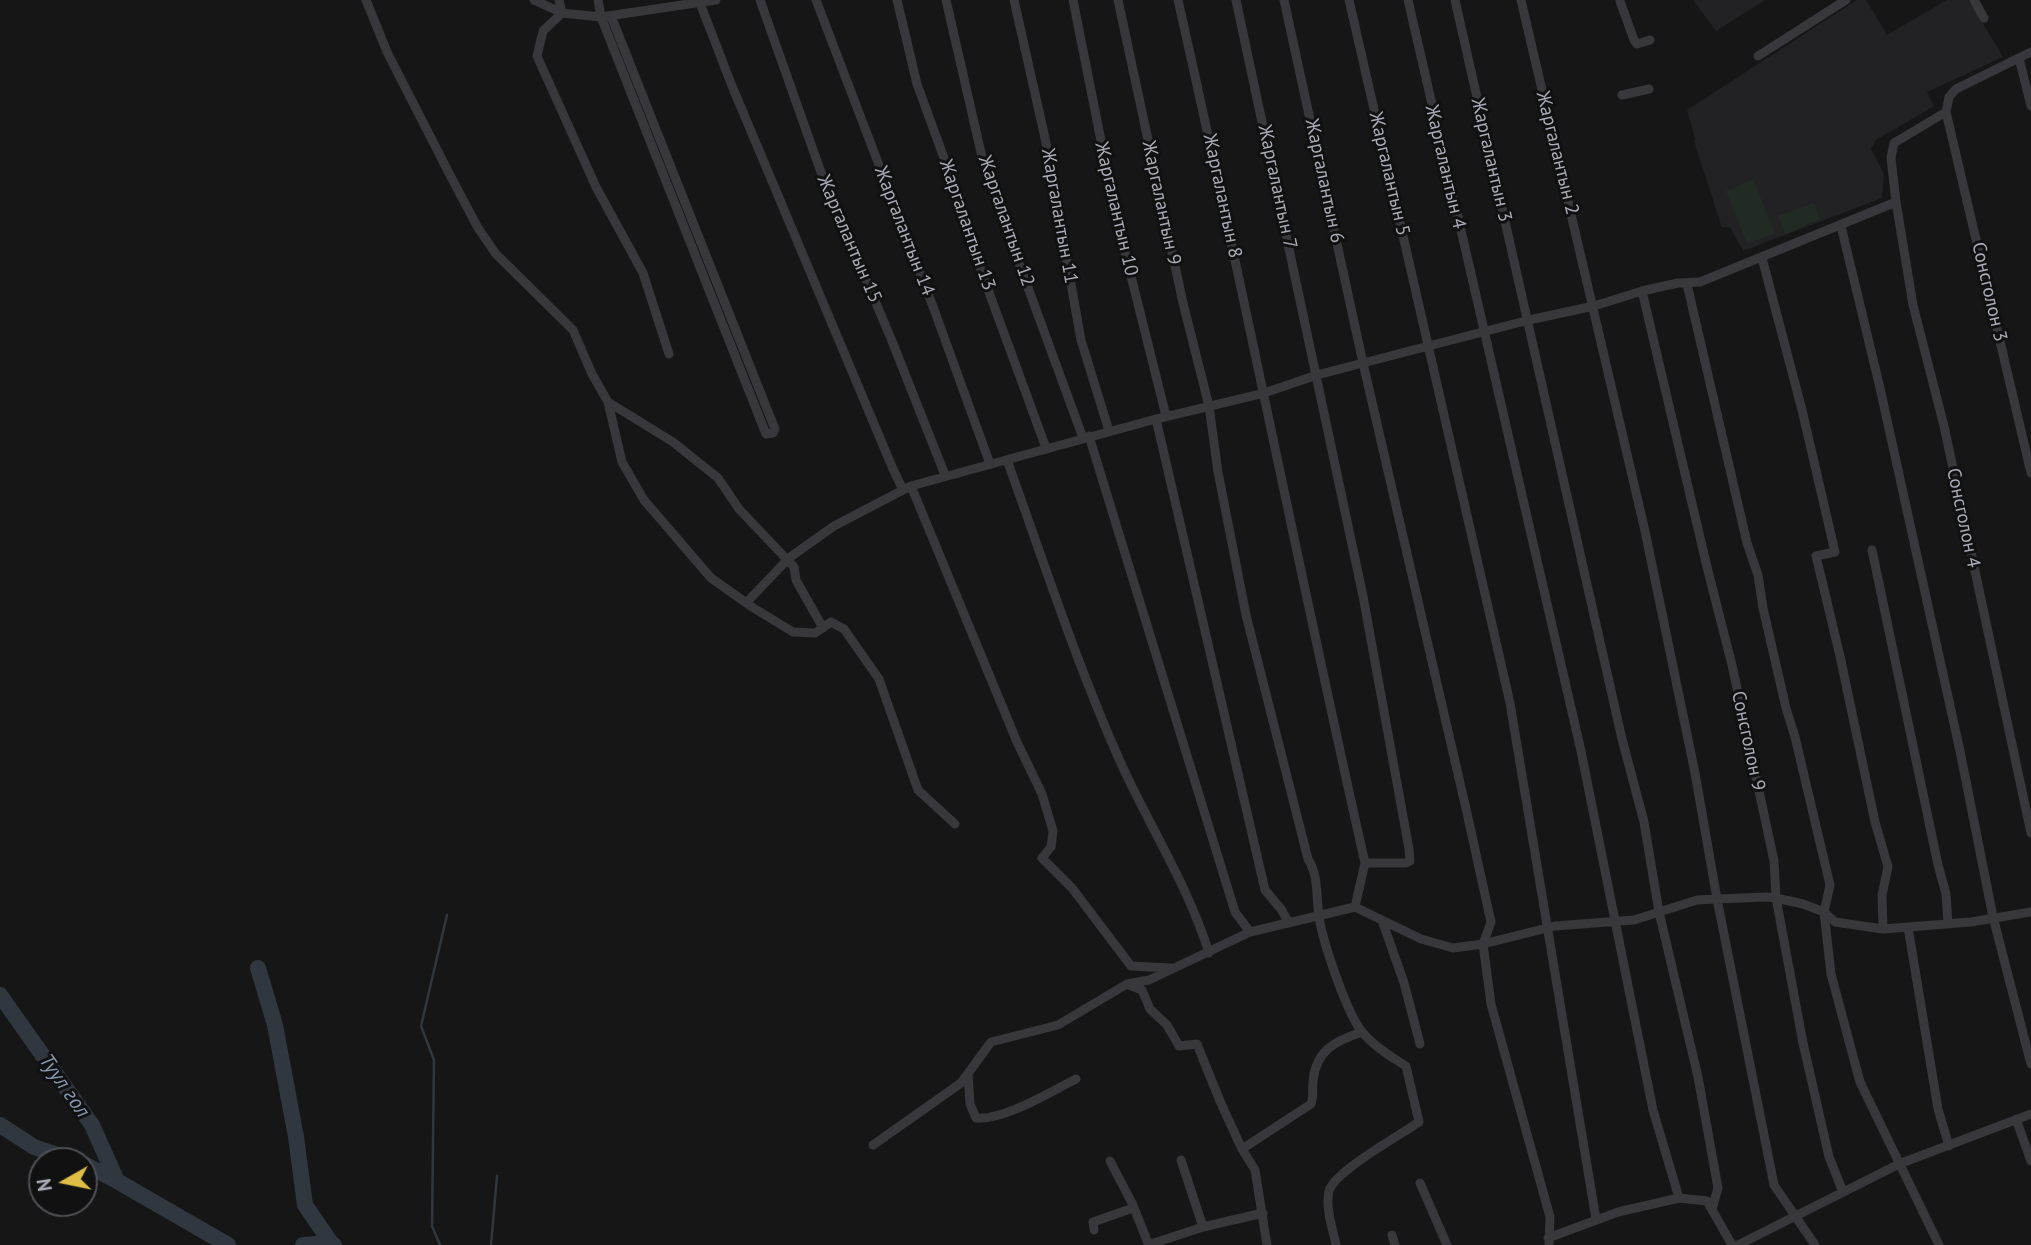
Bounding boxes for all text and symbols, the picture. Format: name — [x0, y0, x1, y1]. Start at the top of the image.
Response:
street label: Жаргалантын 2 — [1531, 89, 1583, 217]
street label: Жаргалантын 3 — [1466, 96, 1516, 224]
street label: Жаргалантын 4 — [1420, 103, 1470, 231]
street label: Жаргалантын 5 — [1364, 110, 1414, 238]
street label: Жаргалантын 6 — [1300, 117, 1348, 245]
street label: Жаргалантын 7 — [1253, 123, 1301, 251]
street label: Жаргалантын 8 — [1198, 132, 1246, 260]
street label: Жаргалантын 9 — [1137, 139, 1185, 267]
street label: Жаргалантын 10 — [1090, 140, 1142, 278]
street label: Жаргалантын 11 — [1036, 147, 1082, 285]
street label: Жаргалантын 12 — [973, 153, 1039, 289]
street label: Жаргалантын 13 — [934, 157, 1000, 293]
street label: Жаргалантын 14 — [869, 163, 939, 299]
street label: Жаргалантын 15 — [812, 172, 886, 306]
street label: Сонсголон 3 — [1966, 240, 2012, 344]
street label: Сонсголон 4 — [1941, 466, 1985, 570]
street label: Сонсголон 9 — [1726, 689, 1770, 793]
water label: Туул гол — [33, 1049, 95, 1123]
north arrow — [28, 1147, 98, 1217]
text: N — [31, 1177, 57, 1193]

